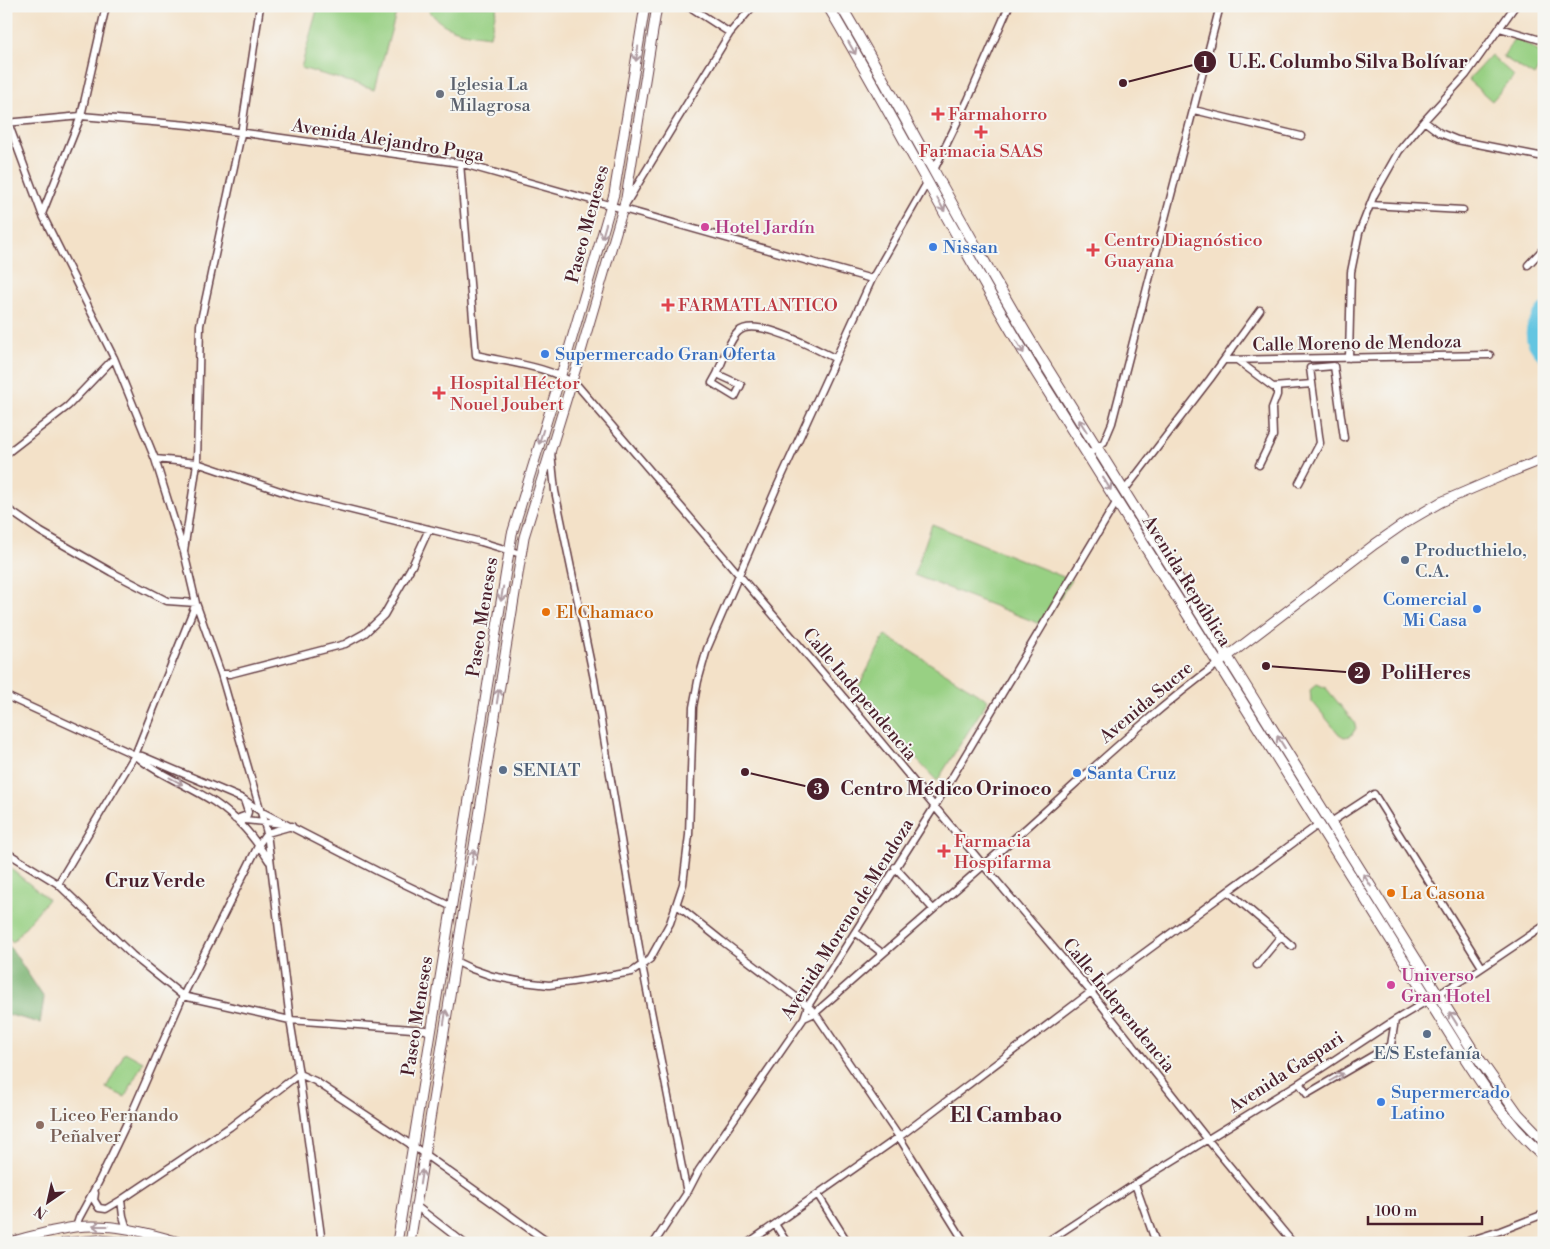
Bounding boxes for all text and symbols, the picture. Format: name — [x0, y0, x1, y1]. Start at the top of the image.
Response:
one-way arrow — [848, 41, 858, 55]
callout: U.E. Columbo Silva Bolívar — [1192, 45, 1478, 79]
one-way arrow — [632, 46, 642, 62]
text: U.E. Columbo Silva Bolívar — [1228, 50, 1468, 74]
text: 1 — [1201, 53, 1209, 72]
place label: Iglesia La Milagrosa — [450, 73, 532, 117]
marker: Iglesia La Milagrosa — [434, 88, 446, 100]
place label: Farmahorro — [948, 103, 1047, 126]
marker: Farmahorro — [932, 108, 944, 120]
street label: Avenida Alejandro Puga — [289, 114, 487, 167]
marker: Farmacia SAAS — [975, 126, 987, 138]
place label: Farmacia SAAS — [919, 140, 1043, 163]
street label: Paseo Meneses — [561, 163, 614, 286]
one-way arrow — [937, 197, 946, 212]
place label: Hotel Jardín — [715, 216, 815, 239]
marker: Hotel Jardín — [699, 221, 711, 233]
one-way arrow — [598, 223, 608, 239]
place label: Centro Diagnóstico Guayana — [1104, 229, 1263, 273]
place label: Nissan — [943, 236, 998, 259]
marker: Nissan — [927, 241, 939, 253]
marker: Centro Diagnóstico Guayana — [1086, 243, 1100, 257]
place label: FARMATLANTICO — [678, 294, 838, 317]
marker: FARMATLANTICO — [662, 299, 674, 311]
street label: Calle Moreno de Mendoza — [1252, 330, 1463, 357]
one-way arrow — [1016, 339, 1026, 353]
place label: Supermercado Gran Oferta — [555, 343, 777, 366]
marker: Supermercado Gran Oferta — [539, 348, 551, 360]
place label: Hospital Héctor Nouel Joubert — [450, 372, 580, 416]
marker: Hospital Héctor Nouel Joubert — [432, 386, 446, 400]
one-way arrow — [1078, 420, 1088, 434]
one-way arrow — [536, 428, 546, 444]
one-way arrow — [1102, 477, 1112, 491]
street label: Avenida República — [1136, 510, 1237, 652]
place label: Producthielo, C.A. — [1415, 539, 1527, 583]
marker: Producthielo, C.A. — [1399, 554, 1411, 566]
street label: Paseo Meneses — [462, 555, 503, 679]
one-way arrow — [497, 586, 507, 602]
place label: Comercial Mi Casa — [1383, 588, 1468, 632]
place label: El Chamaco — [556, 601, 654, 624]
marker: Comercial Mi Casa — [1471, 603, 1483, 615]
marker: El Chamaco — [540, 606, 552, 618]
street label: Calle Independencia — [797, 623, 922, 766]
street label: Avenida Sucre — [1094, 656, 1198, 749]
callout: PoliHeres — [1347, 656, 1481, 690]
text: PoliHeres — [1381, 661, 1471, 685]
text: 2 — [1354, 664, 1364, 683]
one-way arrow — [494, 689, 504, 705]
one-way arrow — [1276, 735, 1287, 749]
place label: SENIAT — [513, 759, 581, 782]
place label: Santa Cruz — [1087, 762, 1176, 785]
marker: SENIAT — [497, 764, 509, 776]
marker: Santa Cruz — [1071, 767, 1083, 779]
callout: Centro Médico Orinoco — [806, 772, 1062, 806]
one-way arrow — [168, 776, 183, 786]
text: Centro Médico Orinoco — [840, 777, 1052, 801]
text: 3 — [813, 780, 823, 799]
street label: Avenida Moreno de Mendoza — [775, 814, 919, 1025]
place label: Farmacia Hospifarma — [954, 830, 1052, 874]
marker: Farmacia Hospifarma — [938, 845, 950, 857]
one-way arrow — [468, 849, 478, 865]
district label: Cruz Verde — [105, 869, 205, 893]
one-way arrow — [1362, 873, 1372, 887]
place label: La Casona — [1401, 882, 1486, 905]
marker: La Casona — [1385, 887, 1397, 899]
street label: Calle Independencia — [1057, 933, 1180, 1078]
street label: Paseo Meneses — [397, 954, 438, 1078]
place label: Universo Gran Hotel — [1401, 964, 1491, 1008]
marker: Universo Gran Hotel — [1385, 979, 1397, 991]
one-way arrow — [441, 1009, 451, 1025]
one-way arrow — [1448, 1011, 1458, 1025]
street label: Avenida Gaspari — [1223, 1027, 1348, 1119]
marker: E/S Estefanía — [1421, 1028, 1433, 1040]
place label: E/S Estefanía — [1373, 1042, 1481, 1065]
one-way arrow — [1329, 1072, 1344, 1081]
place label: Supermercado Latino — [1391, 1081, 1510, 1125]
marker: Supermercado Latino — [1375, 1096, 1387, 1108]
district label: El Cambao — [950, 1102, 1062, 1129]
place label: Liceo Fernando Peñalver — [50, 1104, 179, 1148]
marker: Liceo Fernando Peñalver — [34, 1119, 46, 1131]
one-way arrow — [416, 1170, 426, 1186]
north arrow — [22, 1176, 72, 1226]
scale bar — [1368, 1194, 1481, 1226]
text: N — [32, 1201, 51, 1223]
text: 100 m — [1375, 1202, 1417, 1221]
one-way arrow — [93, 1221, 109, 1231]

